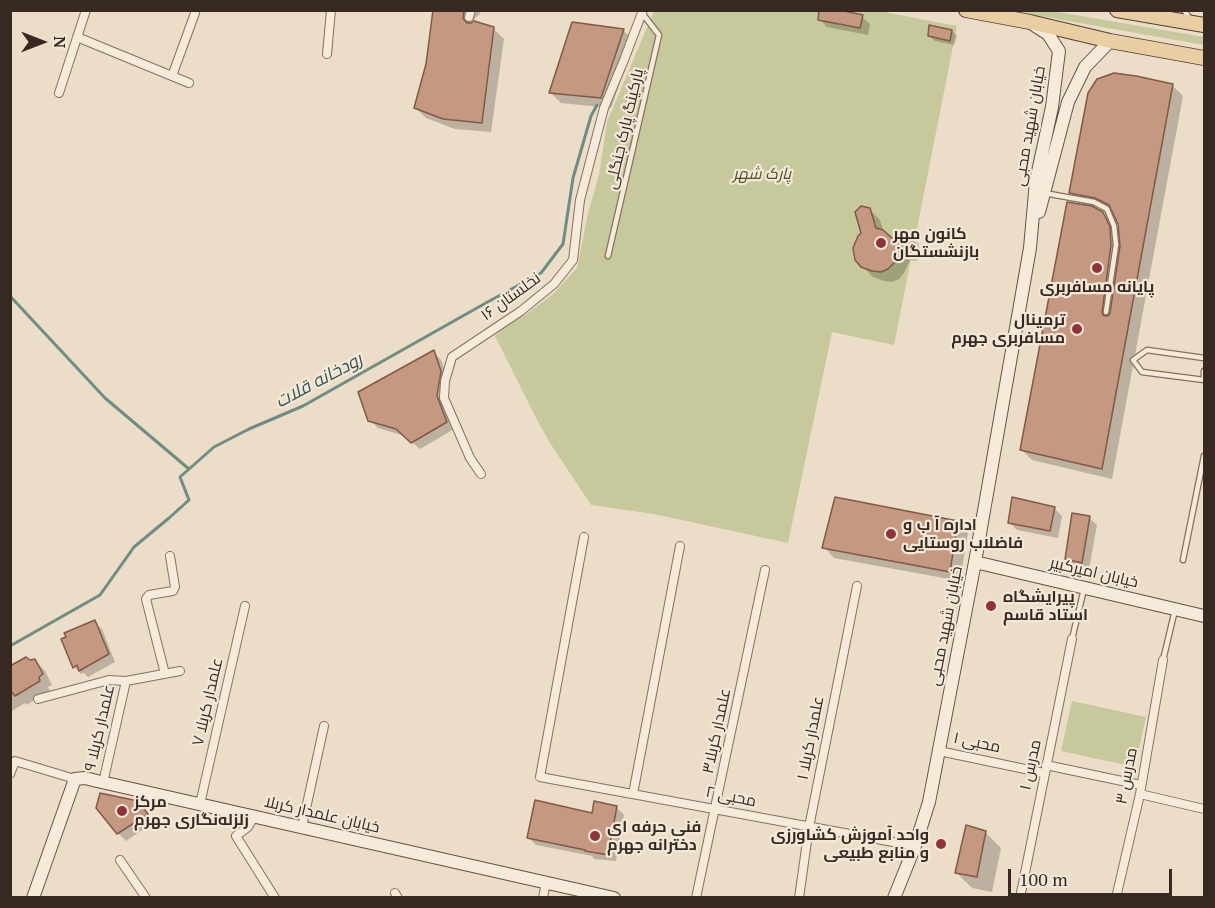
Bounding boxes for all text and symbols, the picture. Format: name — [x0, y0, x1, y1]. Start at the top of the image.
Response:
north arrow — [12, 12, 72, 72]
text: N — [49, 36, 71, 48]
street label: خیابان شهید محبی — [1010, 64, 1050, 188]
street label: پارکینگ پارک جنگلی — [602, 67, 648, 191]
park label: پارک شهر — [733, 164, 791, 184]
place label: کانون مهر بازنشستگان — [893, 224, 979, 262]
marker: کانون مهر بازنشستگان — [874, 236, 888, 250]
marker: پایانه مسافربری — [1090, 261, 1104, 275]
street label: نخلستان ۱۶ — [477, 269, 545, 325]
place label: پایانه مسافربری — [1040, 277, 1154, 297]
place label: ترمینال مسافربری جهرم — [951, 310, 1065, 348]
marker: ترمینال مسافربری جهرم — [1070, 322, 1084, 336]
water label: رودخانه قلات — [272, 349, 366, 413]
place label: اداره آ ب و فاضلاب روستایی — [903, 515, 1023, 553]
marker: اداره آ ب و فاضلاب روستایی — [884, 527, 898, 541]
street label: خیابان امیرکبیر — [1048, 554, 1140, 592]
street label: خیابان شهید محبی — [925, 565, 967, 687]
place label: پیرایشگاه استاد قاسم — [1003, 587, 1088, 625]
marker: پیرایشگاه استاد قاسم — [984, 599, 998, 613]
street label: علمدار کربلا ۷ — [189, 656, 227, 748]
street label: علمدار کربلا ۹ — [81, 683, 119, 773]
street label: علمدار کربلا۳ — [699, 687, 735, 775]
street label: علمدار کربلا ۱ — [793, 695, 829, 781]
street label: محبی ۱ — [952, 729, 1002, 757]
street label: مدرس ۱ — [1016, 738, 1046, 792]
street label: مدرس ۳ — [1112, 746, 1142, 806]
street label: محبی ۲ — [704, 783, 758, 811]
place label: مرکز زلزله‌نگاری جهرم — [134, 792, 249, 830]
street label: خیابان علمدار کربلا — [262, 792, 382, 838]
marker: مرکز زلزله‌نگاری جهرم — [115, 804, 129, 818]
place label: فنی حرفه ای دخترانه جهرم — [607, 817, 701, 855]
place label: واحد آموزش کشاورزی و منابع طبیعی — [771, 825, 929, 863]
marker: فنی حرفه ای دخترانه جهرم — [588, 829, 602, 843]
marker: واحد آموزش کشاورزی و منابع طبیعی — [934, 837, 948, 851]
scale bar — [1011, 857, 1174, 895]
text: 100 m — [1019, 867, 1068, 891]

